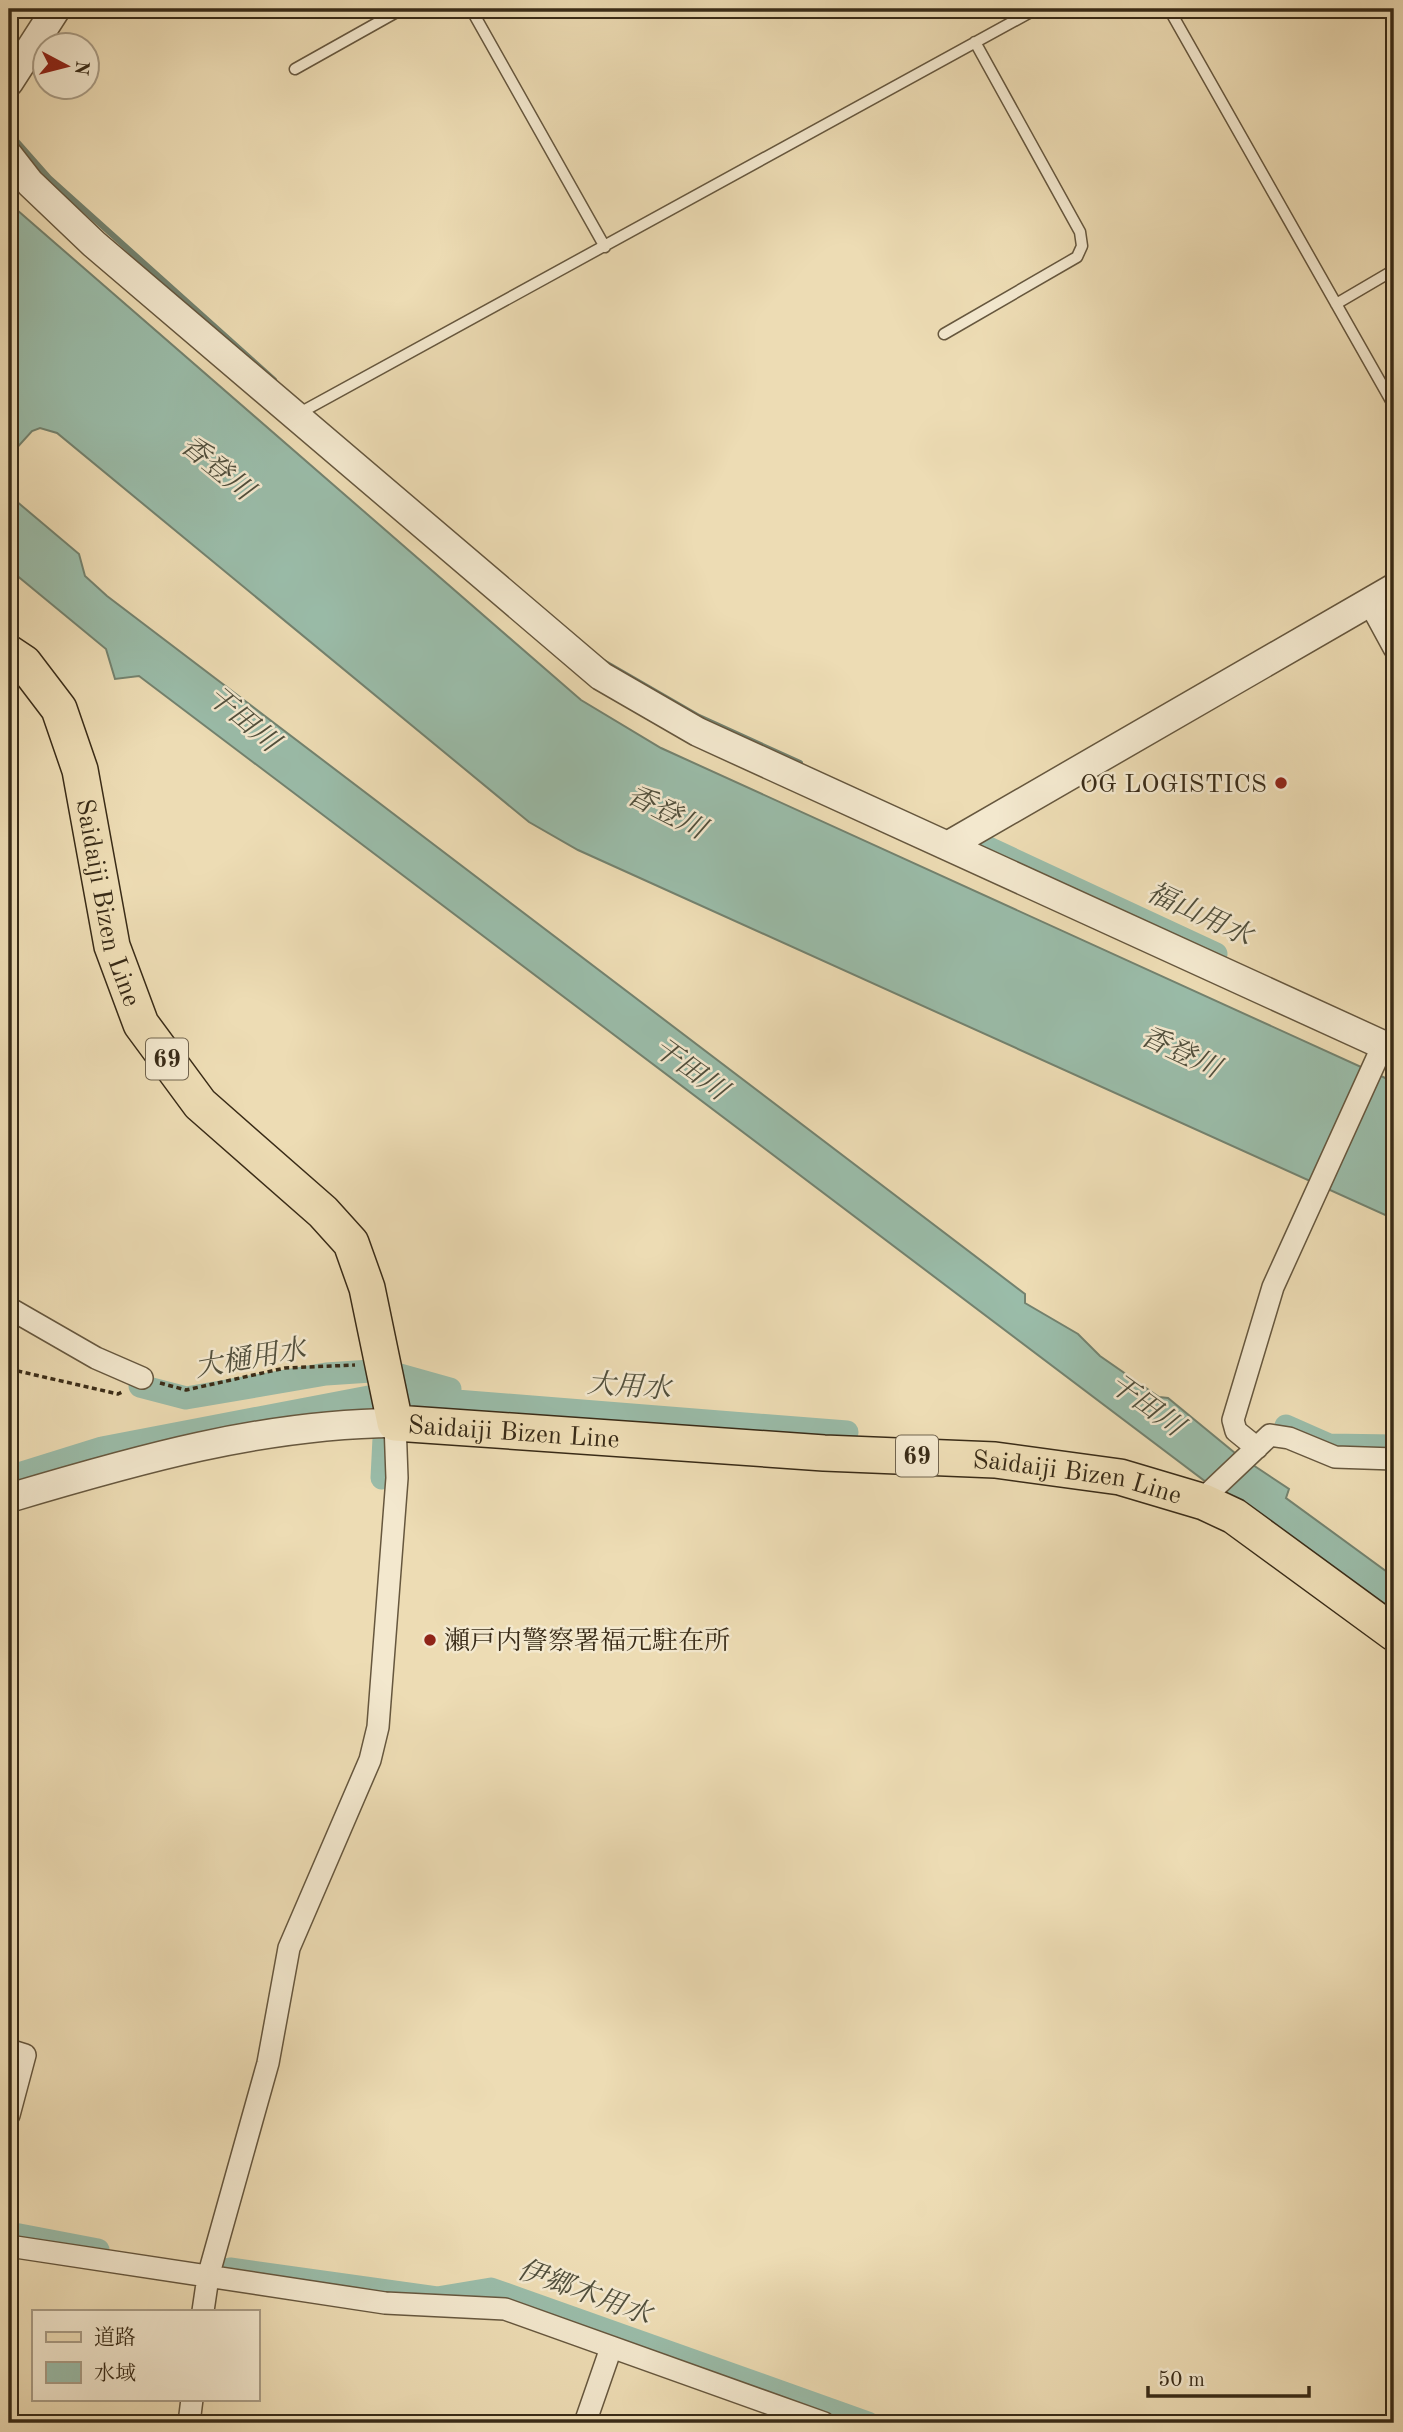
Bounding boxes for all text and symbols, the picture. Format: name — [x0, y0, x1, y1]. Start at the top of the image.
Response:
north arrow — [32, 32, 102, 102]
text: N — [70, 59, 91, 77]
water label: 香登川 — [175, 430, 262, 509]
water label: 干田川 — [201, 681, 287, 760]
place label: OG LOGISTICS — [1080, 772, 1267, 798]
marker: OG LOGISTICS — [1273, 775, 1289, 791]
water label: 香登川 — [622, 779, 713, 847]
street label: Saidaiji Bizen Line — [71, 797, 144, 1010]
water label: 福山用水 — [1142, 877, 1259, 953]
water label: 香登川 — [1136, 1021, 1228, 1085]
water label: 干田川 — [647, 1033, 735, 1108]
road number: 69 — [146, 1038, 188, 1079]
water label: 大樋用水 — [192, 1333, 311, 1383]
water label: 大用水 — [586, 1368, 675, 1405]
water label: 干田川 — [1103, 1369, 1191, 1444]
street label: Saidaiji Bizen Line — [407, 1413, 620, 1454]
road number: 69 — [896, 1436, 938, 1476]
street label: Saidaiji Bizen Line — [972, 1448, 1184, 1510]
place label: 瀬戸内警察署福元駐在所 — [444, 1627, 730, 1655]
marker: 瀬戸内警察署福元駐在所 — [422, 1632, 438, 1648]
water label: 伊郷木用水 — [513, 2254, 658, 2332]
legend — [32, 2310, 259, 2400]
text: 道路 — [94, 2326, 136, 2349]
scale bar — [1148, 2355, 1308, 2399]
text: 水域 — [94, 2362, 136, 2385]
text: 50 m — [1158, 2370, 1205, 2391]

